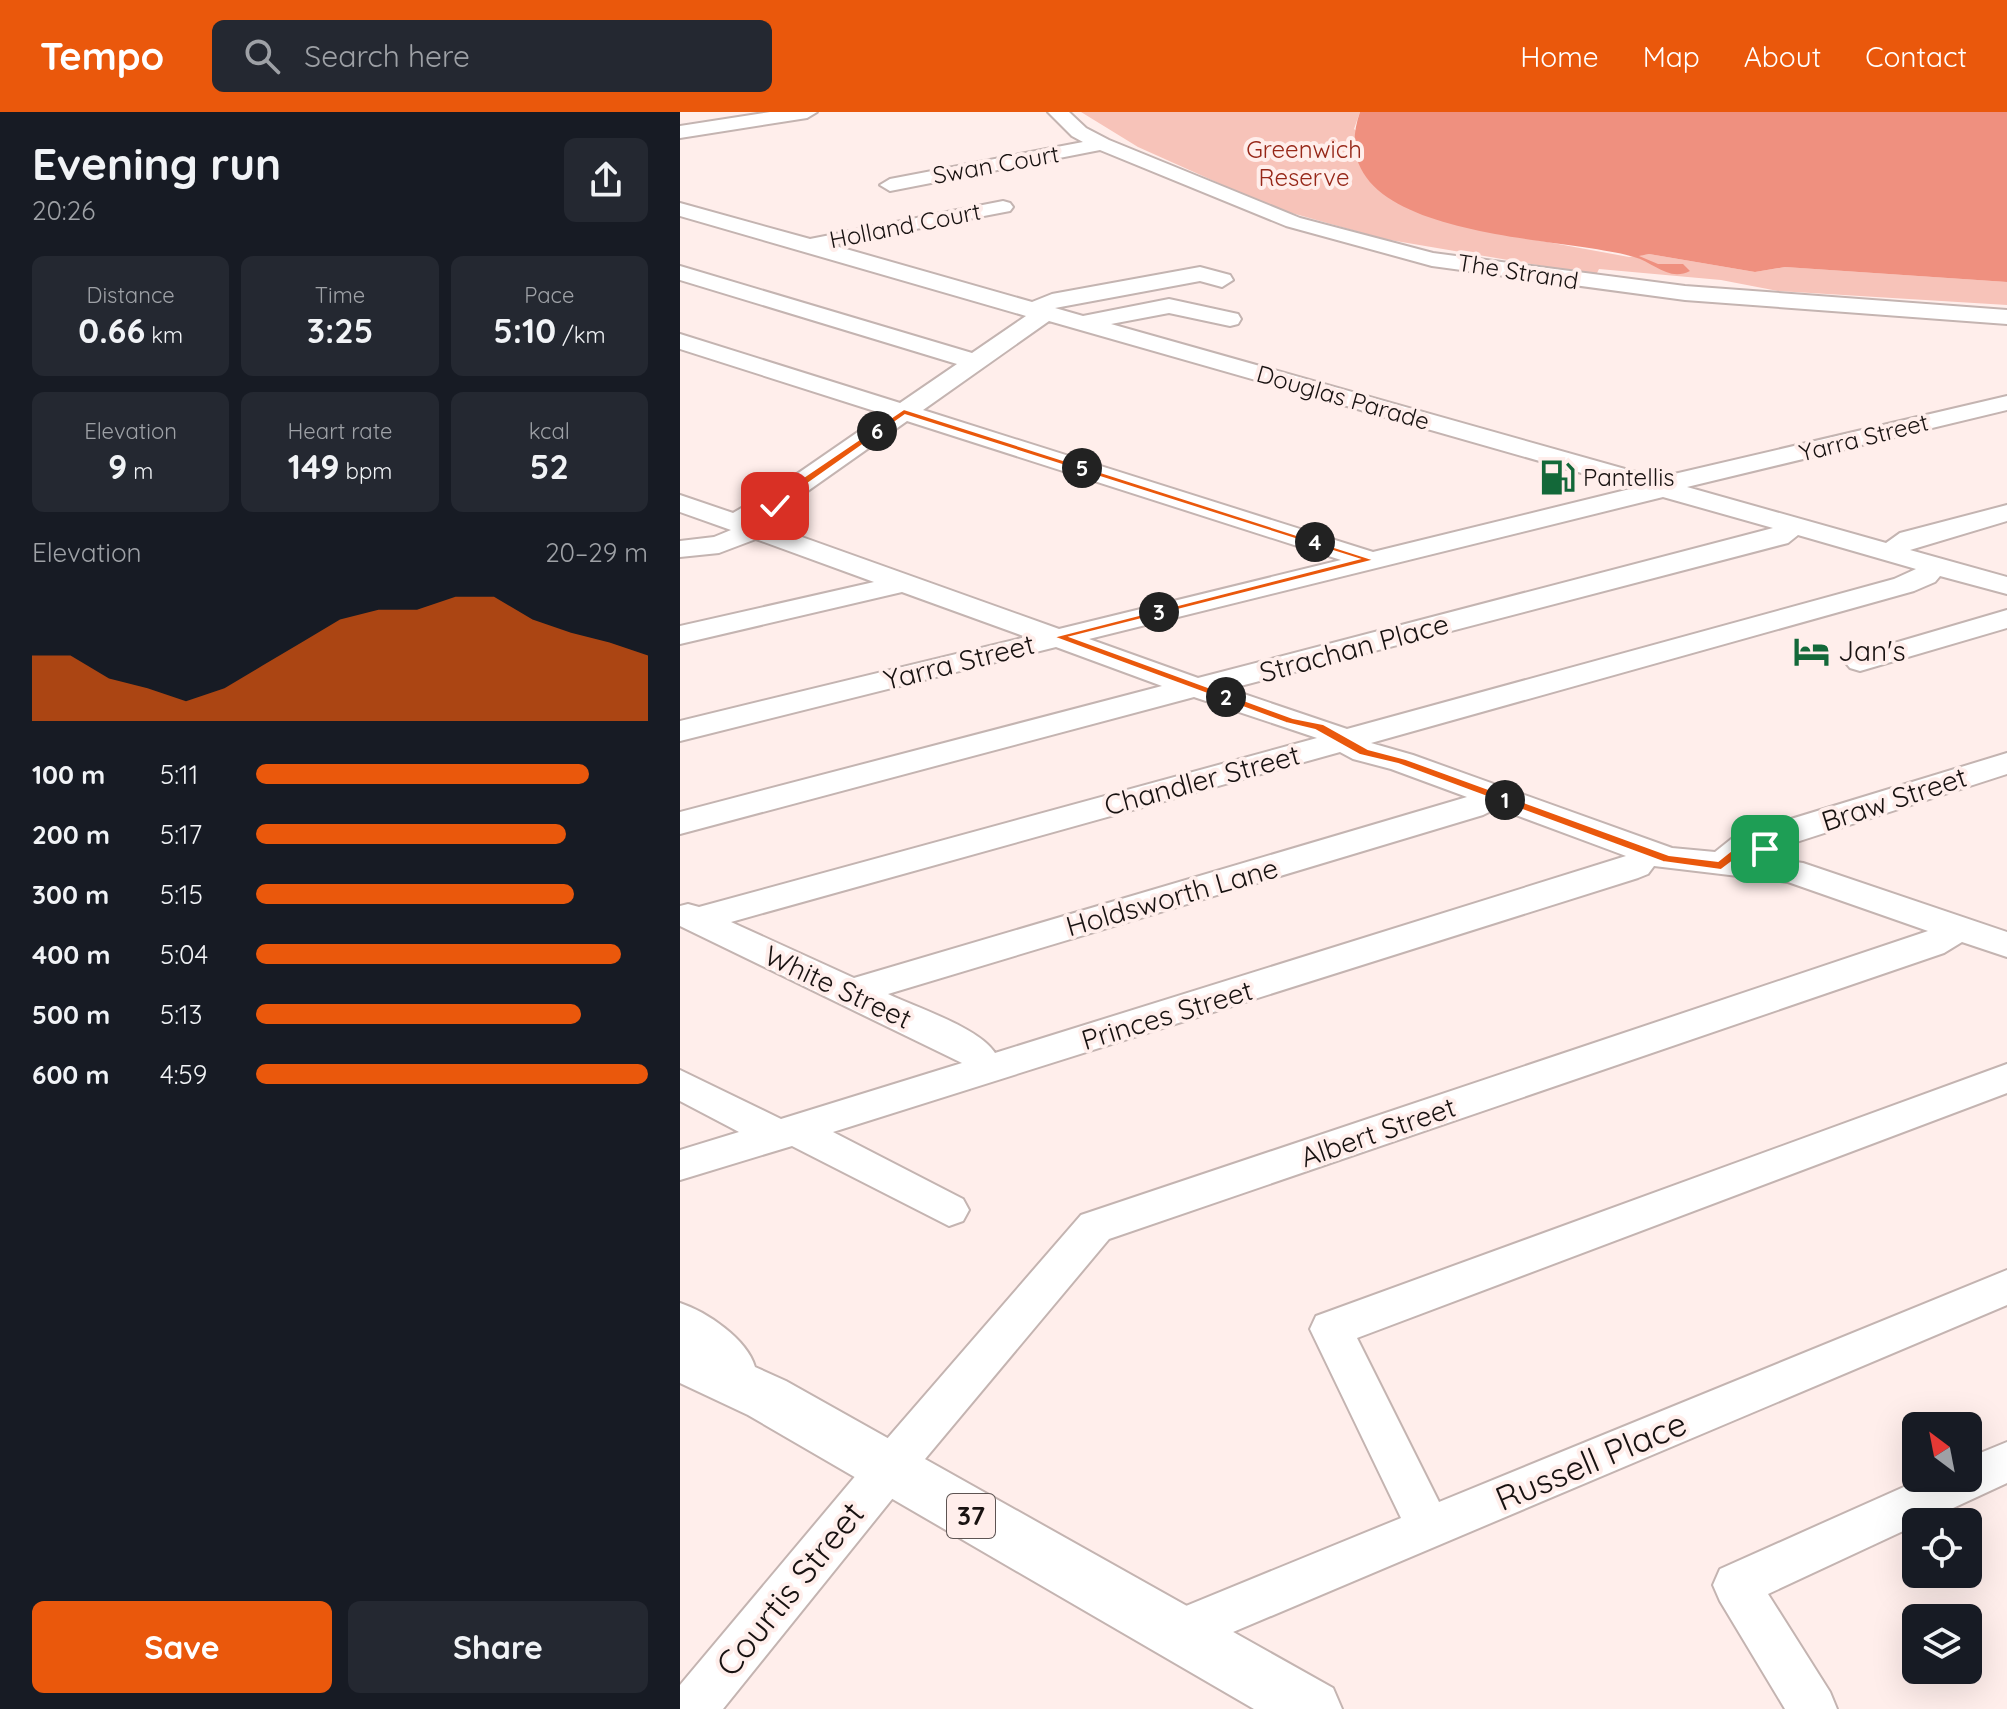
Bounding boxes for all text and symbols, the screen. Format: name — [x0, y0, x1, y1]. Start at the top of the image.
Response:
search box — [212, 20, 772, 92]
text: Tempo — [40, 32, 164, 80]
icon: search — [240, 34, 284, 78]
text: Search here — [304, 37, 470, 75]
text: Home — [1520, 39, 1599, 74]
text: Map — [1643, 39, 1700, 74]
text: About — [1744, 39, 1821, 74]
text: Contact — [1865, 39, 1967, 74]
park label: Greenwich Reserve — [1246, 134, 1362, 192]
text: Evening run — [32, 136, 281, 191]
button: share — [564, 138, 648, 222]
street label: Swan Court — [930, 138, 1061, 190]
text: 20:26 — [32, 194, 95, 227]
street label: Holland Court — [827, 196, 983, 254]
street label: The Strand — [1456, 247, 1581, 295]
text: Distance — [87, 281, 175, 309]
text: Time — [315, 281, 365, 309]
text: Pace — [524, 281, 574, 309]
text: 0.66 — [78, 309, 145, 352]
text: 3:25 — [307, 309, 373, 352]
text: 5:10 — [493, 309, 556, 352]
text: km — [145, 321, 183, 349]
text: /km — [556, 321, 605, 349]
street label: Douglas Parade — [1253, 358, 1433, 436]
street label: Yarra Street — [1796, 406, 1931, 468]
pin: 6 — [857, 411, 897, 451]
text: Elevation — [84, 417, 177, 445]
text: Heart rate — [288, 417, 392, 445]
text: kcal — [529, 417, 570, 445]
text: 6 — [871, 417, 883, 445]
text: 9 — [108, 445, 127, 488]
text: 149 — [288, 445, 340, 488]
text: 52 — [530, 445, 569, 488]
pin: 5 — [1062, 448, 1102, 488]
text: 5 — [1076, 454, 1088, 482]
text: m — [127, 457, 153, 485]
text: bpm — [340, 457, 392, 485]
fuel station icon: Pantellis — [1538, 459, 1576, 497]
place label: Pantellis — [1583, 462, 1675, 492]
pin — [741, 472, 809, 540]
icon: check — [753, 484, 797, 528]
pin: 4 — [1295, 522, 1335, 562]
text: 4 — [1309, 528, 1321, 556]
text: Elevation — [32, 536, 142, 569]
text: 20–29 m — [545, 536, 648, 569]
pin: 3 — [1139, 592, 1179, 632]
text: 3 — [1153, 598, 1165, 626]
street label: Strachan Place — [1256, 605, 1452, 690]
street label: Yarra Street — [880, 626, 1038, 697]
hotel icon: Jan's — [1793, 632, 1831, 670]
place label: Jan's — [1838, 633, 1906, 668]
pin: 2 — [1206, 677, 1246, 717]
text: 2 — [1220, 683, 1232, 711]
street label: Chandler Street — [1100, 737, 1304, 822]
text: 100 m — [32, 758, 105, 791]
text: 5:11 — [160, 758, 198, 791]
street label: Braw Street — [1817, 759, 1971, 838]
pin: 1 — [1485, 780, 1525, 820]
text: 1 — [1501, 786, 1509, 814]
pin — [1731, 815, 1799, 883]
text: 200 m — [32, 818, 110, 851]
text: 5:17 — [160, 818, 202, 851]
icon: arrive — [1743, 827, 1787, 871]
street label: Holdsworth Lane — [1062, 850, 1282, 944]
text: 300 m — [32, 878, 109, 911]
text: 5:15 — [160, 878, 203, 911]
street label: White Street — [759, 937, 917, 1036]
text: 400 m — [32, 938, 110, 971]
text: 5:04 — [160, 938, 208, 971]
street label: Princes Street — [1077, 972, 1257, 1057]
text: 500 m — [32, 998, 110, 1031]
text: 5:13 — [160, 998, 202, 1031]
text: 600 m — [32, 1058, 110, 1091]
text: 4:59 — [160, 1058, 207, 1091]
street label: Albert Street — [1296, 1089, 1460, 1174]
street label: Russell Place — [1489, 1401, 1693, 1520]
north arrow — [1902, 1412, 1982, 1492]
map controls — [1902, 1412, 1982, 1684]
street label: Courtis Street — [706, 1493, 873, 1685]
road number: 37 — [947, 1494, 995, 1538]
button: locate — [1902, 1508, 1982, 1588]
button: Save — [32, 1601, 332, 1693]
button: Share — [348, 1601, 648, 1693]
button: layers — [1902, 1604, 1982, 1684]

